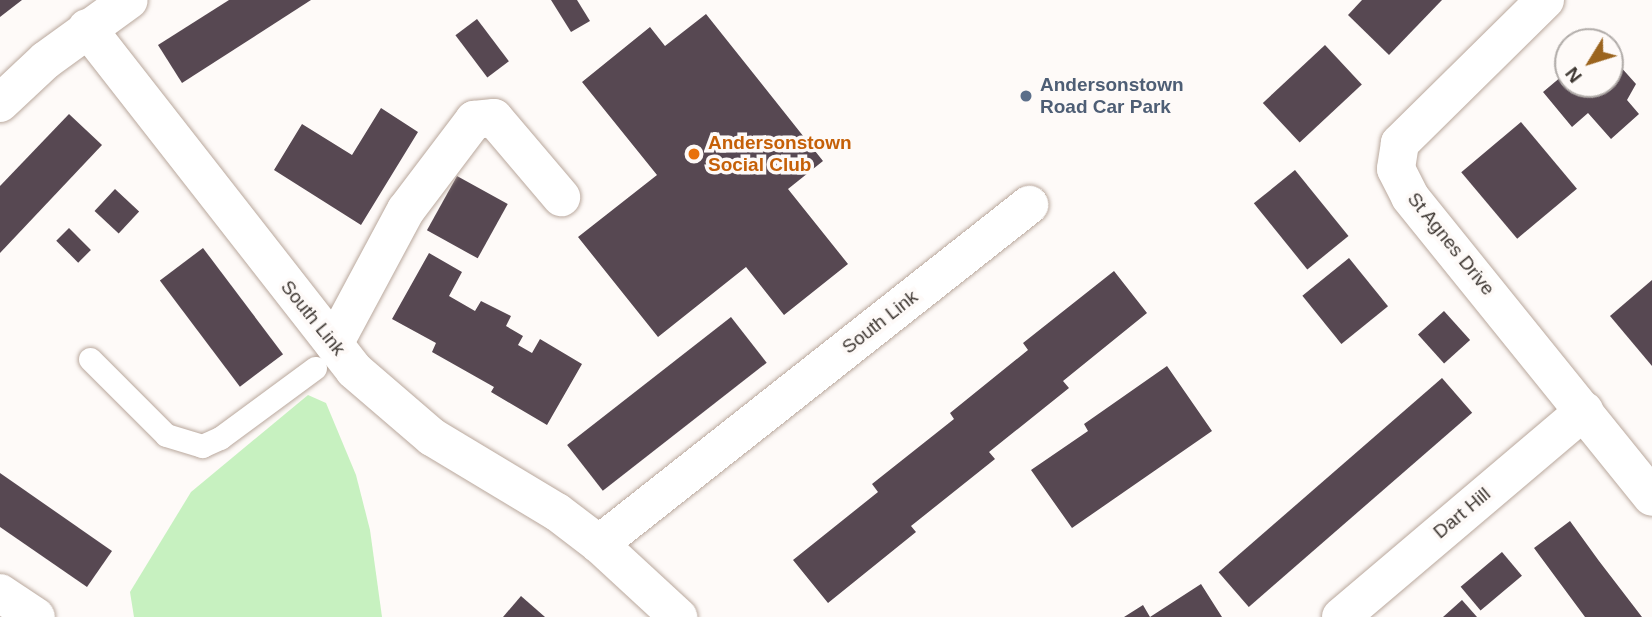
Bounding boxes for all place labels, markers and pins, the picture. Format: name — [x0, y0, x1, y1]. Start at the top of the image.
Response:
place label: Andersonstown Road Car Park — [1040, 74, 1184, 118]
marker: Andersonstown Road Car Park — [1018, 88, 1034, 104]
place label: Andersonstown Social Club — [708, 132, 852, 176]
marker: Andersonstown Social Club — [686, 146, 702, 162]

